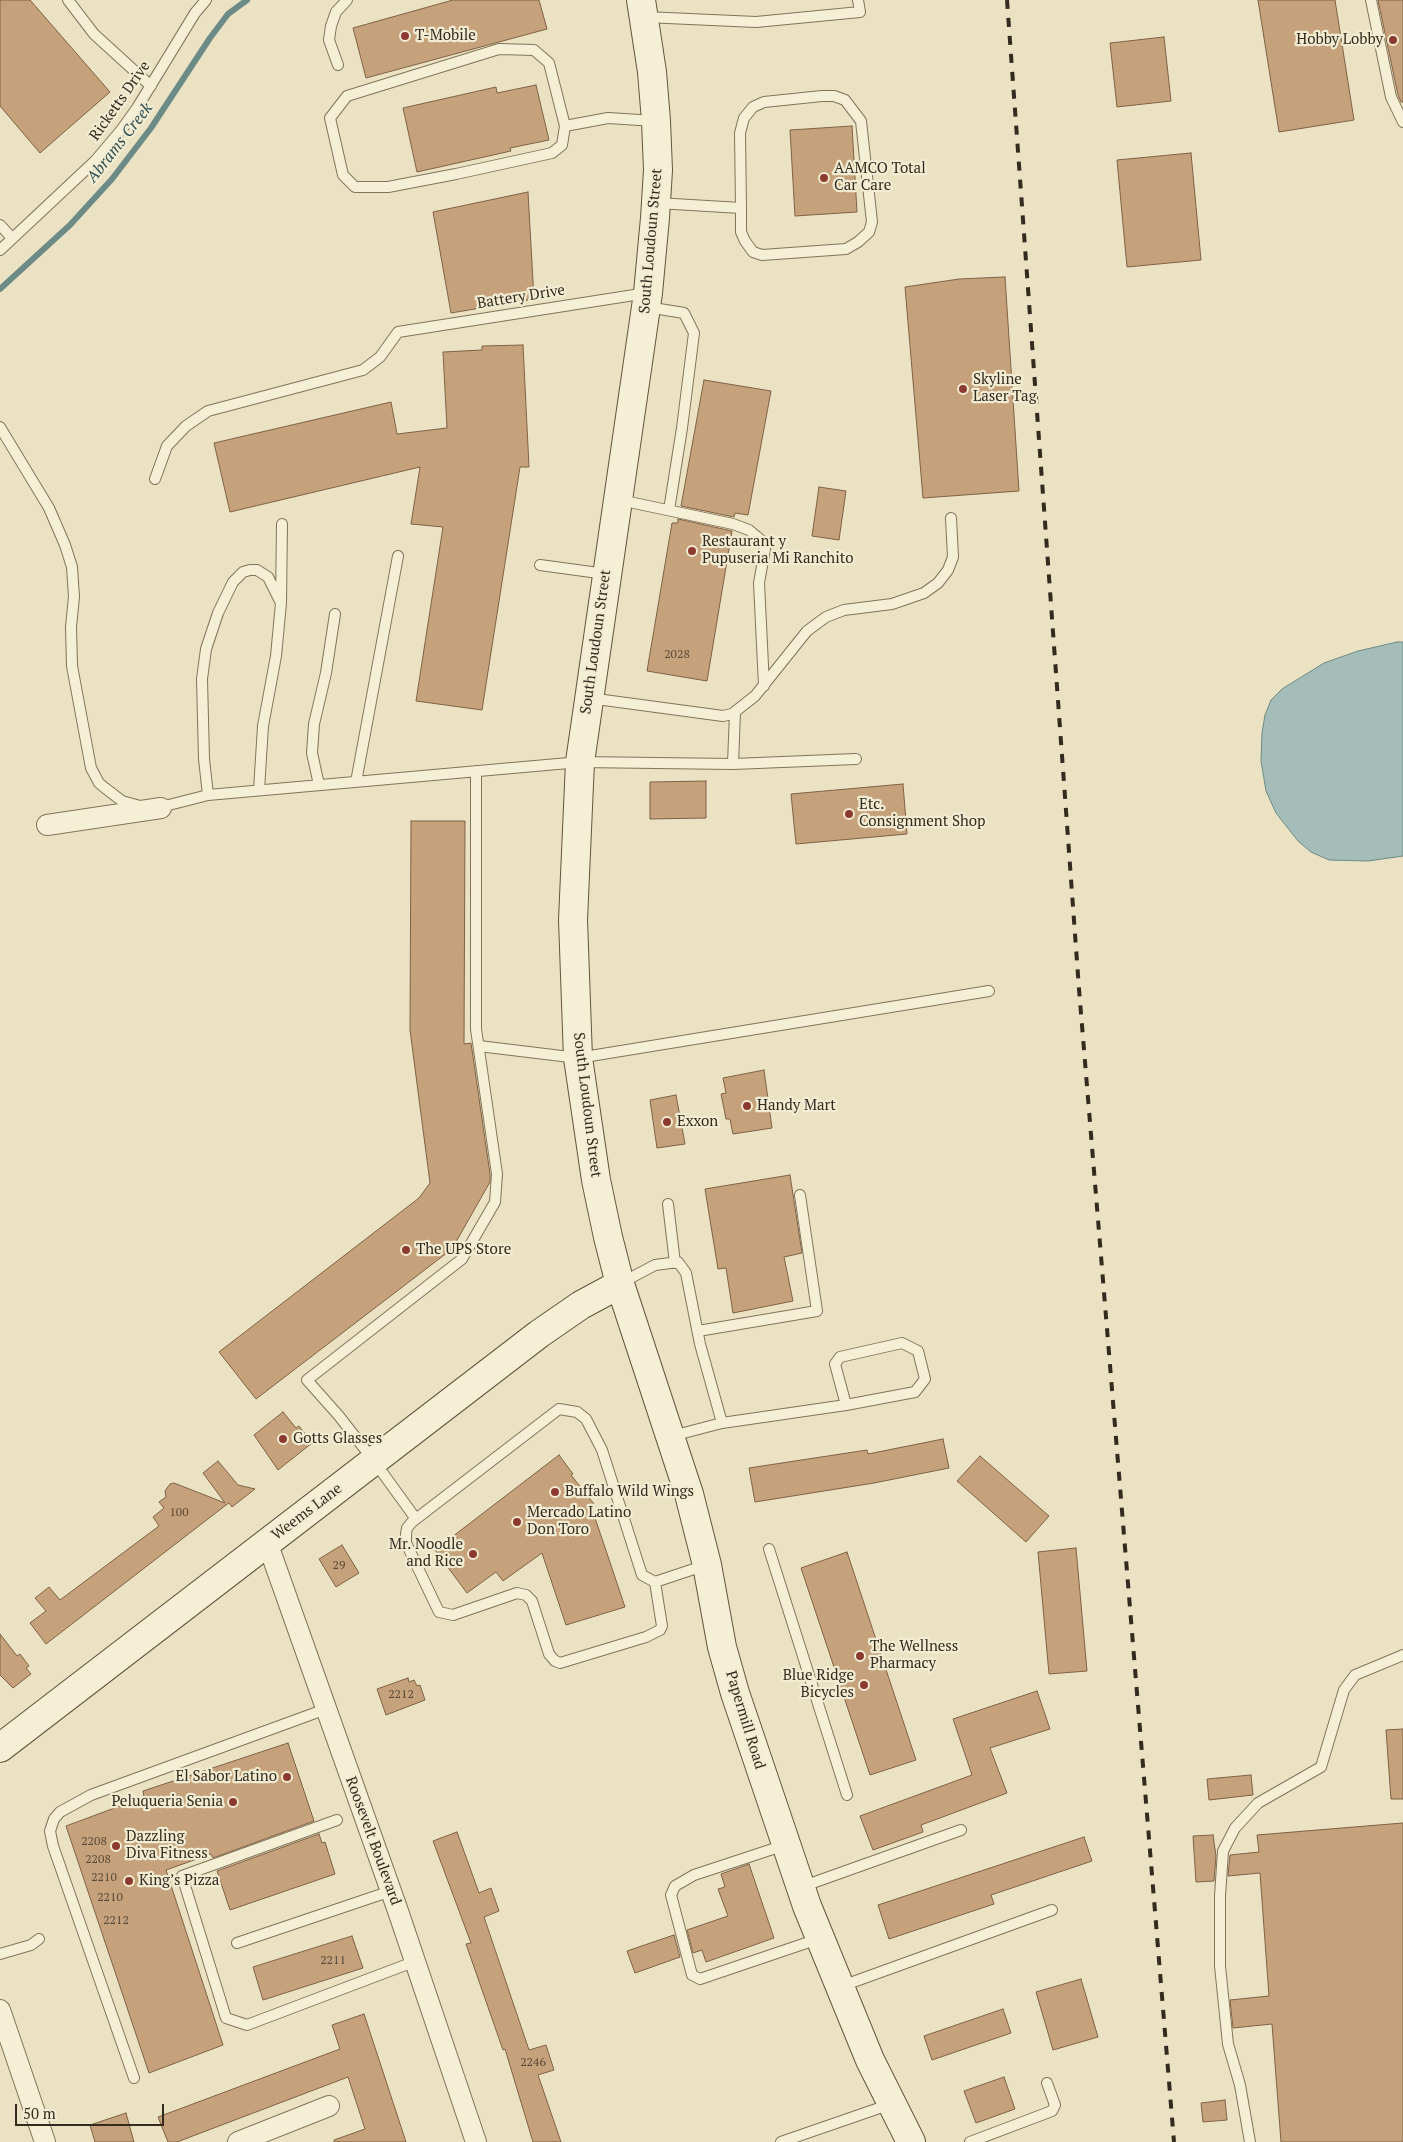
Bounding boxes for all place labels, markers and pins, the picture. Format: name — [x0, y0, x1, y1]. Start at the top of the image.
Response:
place label: T-Mobile — [415, 27, 476, 45]
marker: T-Mobile — [399, 30, 411, 42]
place label: Hobby Lobby — [1296, 31, 1383, 49]
marker: Hobby Lobby — [1387, 34, 1399, 46]
place label: AAMCO Total Car Care — [834, 160, 926, 195]
marker: AAMCO Total Car Care — [818, 172, 830, 184]
place label: Skyline Laser Tag — [973, 371, 1037, 406]
marker: Skyline Laser Tag — [957, 383, 969, 395]
place label: Restaurant y Pupuseria Mi Ranchito — [702, 533, 854, 568]
marker: Restaurant y Pupuseria Mi Ranchito — [686, 545, 698, 557]
place label: Etc. Consignment Shop — [859, 796, 986, 831]
marker: Etc. Consignment Shop — [843, 808, 855, 820]
place label: Handy Mart — [757, 1097, 836, 1115]
marker: Handy Mart — [741, 1100, 753, 1112]
place label: Exxon — [677, 1113, 718, 1131]
marker: Exxon — [661, 1116, 673, 1128]
place label: The UPS Store — [416, 1241, 511, 1259]
marker: The UPS Store — [400, 1244, 412, 1256]
place label: Gotts Glasses — [293, 1430, 382, 1448]
marker: Gotts Glasses — [277, 1433, 289, 1445]
place label: Buffalo Wild Wings — [565, 1483, 694, 1501]
marker: Buffalo Wild Wings — [549, 1486, 561, 1498]
place label: Mercado Latino Don Toro — [527, 1504, 631, 1539]
marker: Mercado Latino Don Toro — [511, 1516, 523, 1528]
place label: Mr. Noodle and Rice — [389, 1536, 463, 1571]
marker: Mr. Noodle and Rice — [467, 1548, 479, 1560]
place label: The Wellness Pharmacy — [870, 1638, 958, 1673]
marker: The Wellness Pharmacy — [854, 1650, 866, 1662]
place label: Blue Ridge Bicycles — [783, 1667, 854, 1702]
marker: Blue Ridge Bicycles — [858, 1679, 870, 1691]
place label: El Sabor Latino — [176, 1768, 277, 1786]
marker: El Sabor Latino — [281, 1771, 293, 1783]
place label: Peluqueria Senia — [111, 1793, 223, 1811]
marker: Peluqueria Senia — [227, 1796, 239, 1808]
place label: Dazzling Diva Fitness — [126, 1828, 208, 1863]
marker: Dazzling Diva Fitness — [110, 1840, 122, 1852]
place label: King’s Pizza — [139, 1872, 219, 1890]
marker: King’s Pizza — [123, 1875, 135, 1887]

